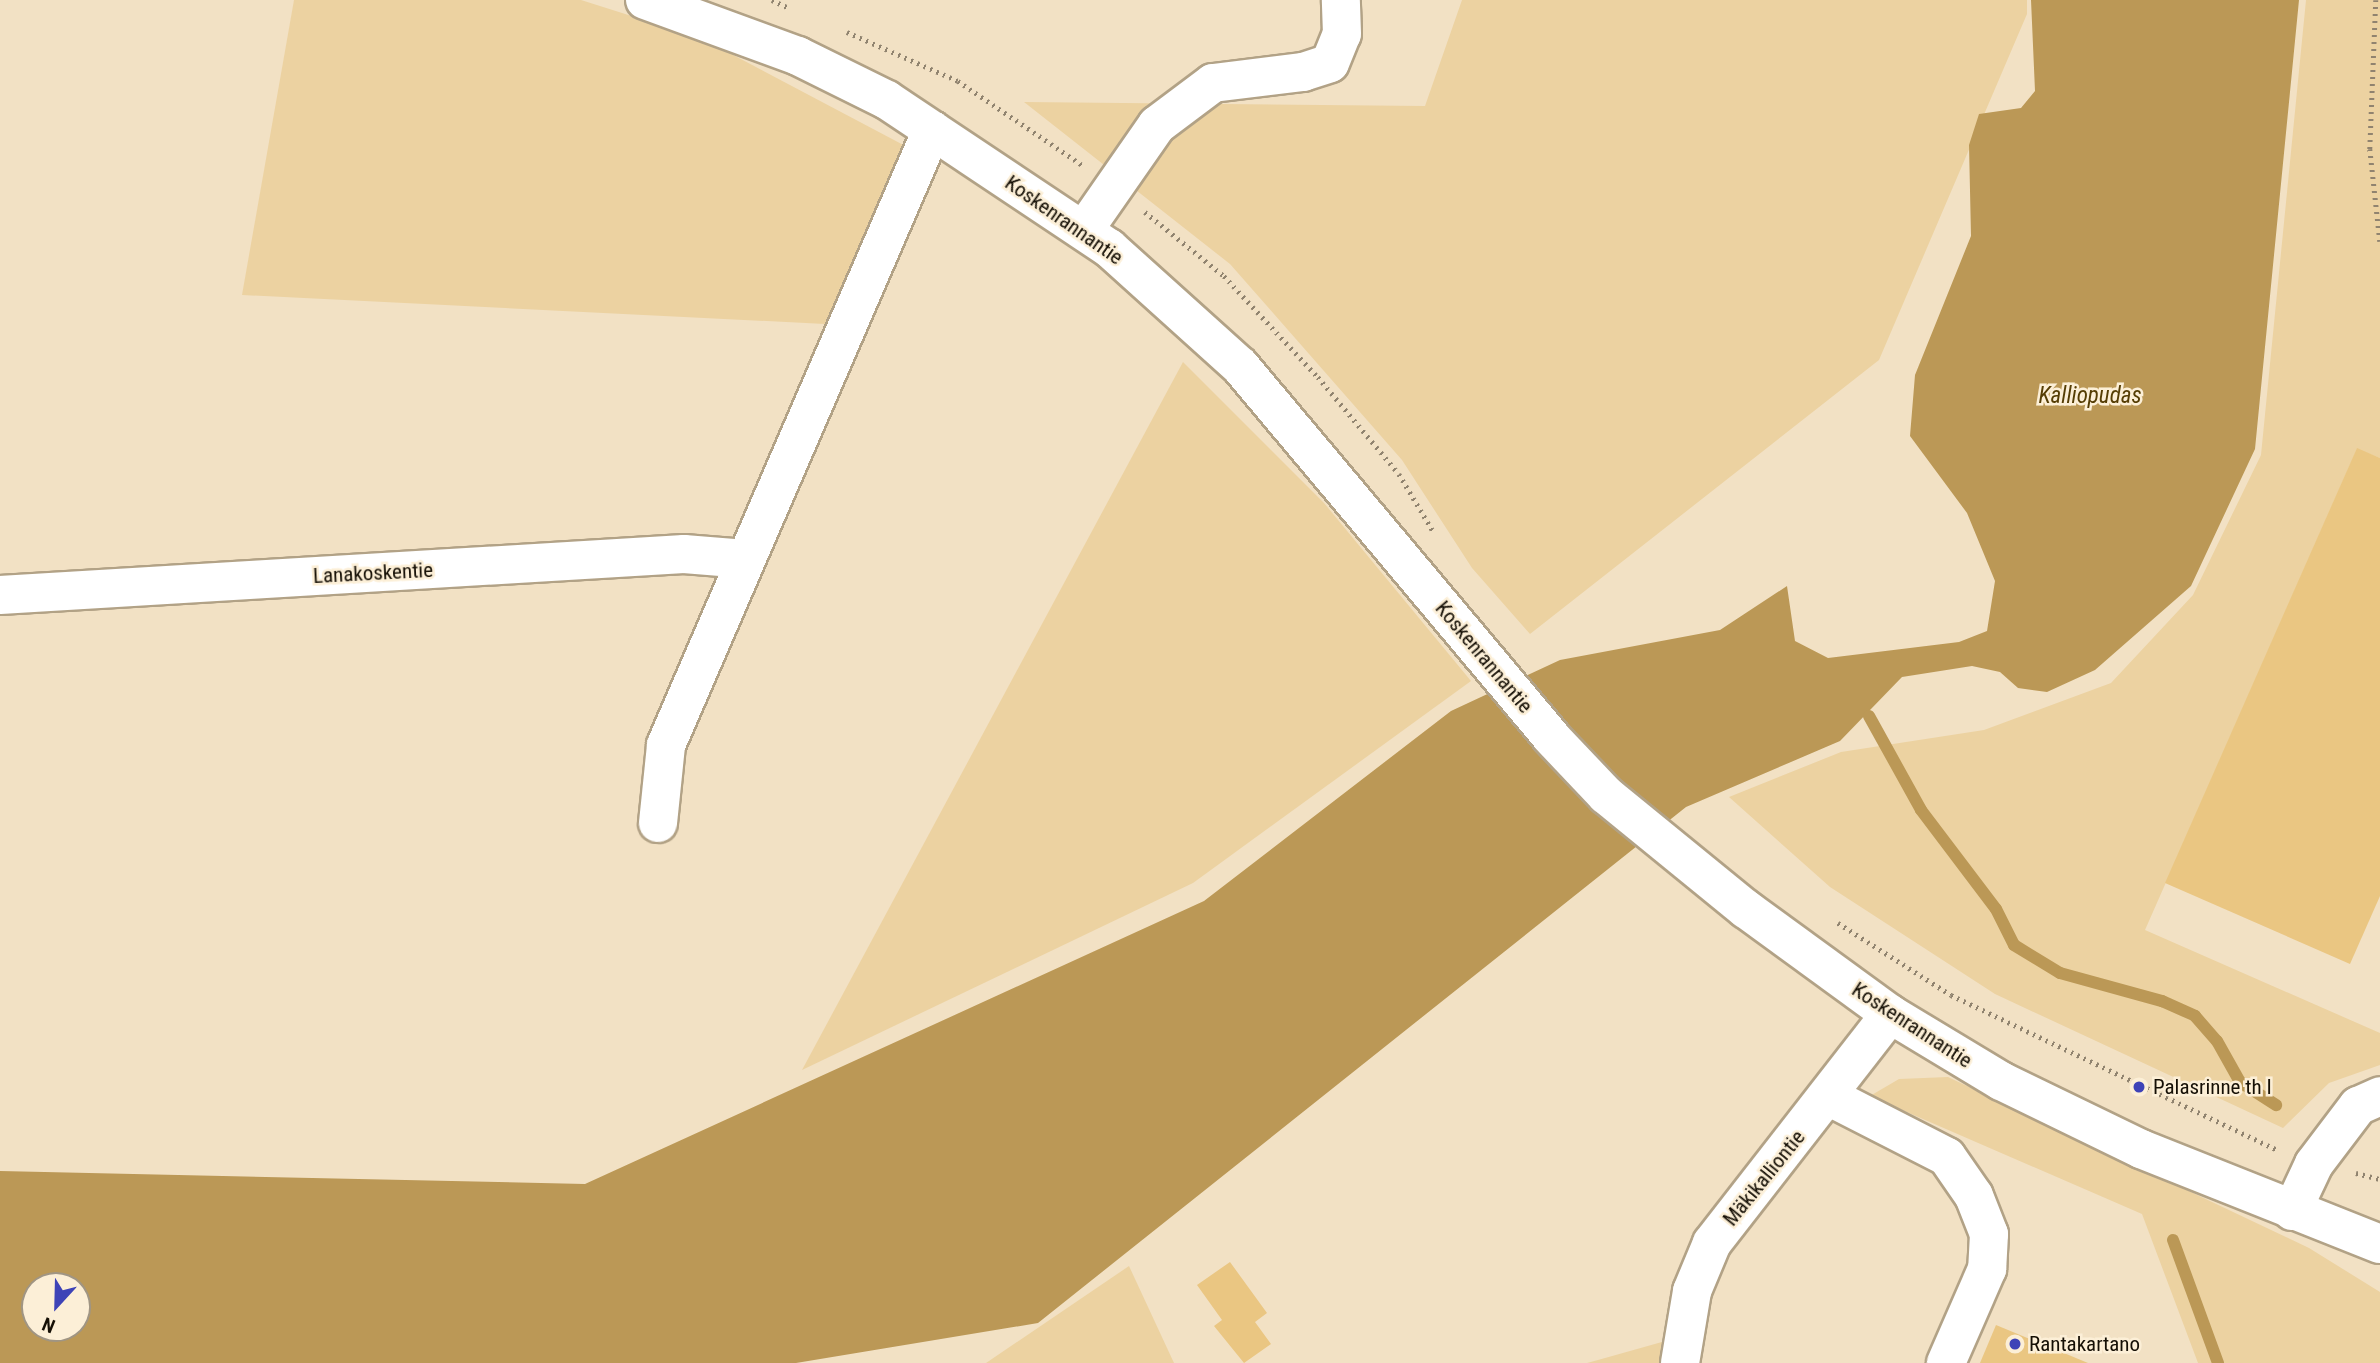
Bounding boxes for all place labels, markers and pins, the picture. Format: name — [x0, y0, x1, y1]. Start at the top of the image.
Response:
place label: Palasrinne th I — [2153, 1074, 2272, 1100]
marker: Palasrinne th I — [2131, 1079, 2147, 1095]
place label: Rantakartano — [2029, 1331, 2140, 1357]
marker: Rantakartano — [2007, 1336, 2023, 1352]

